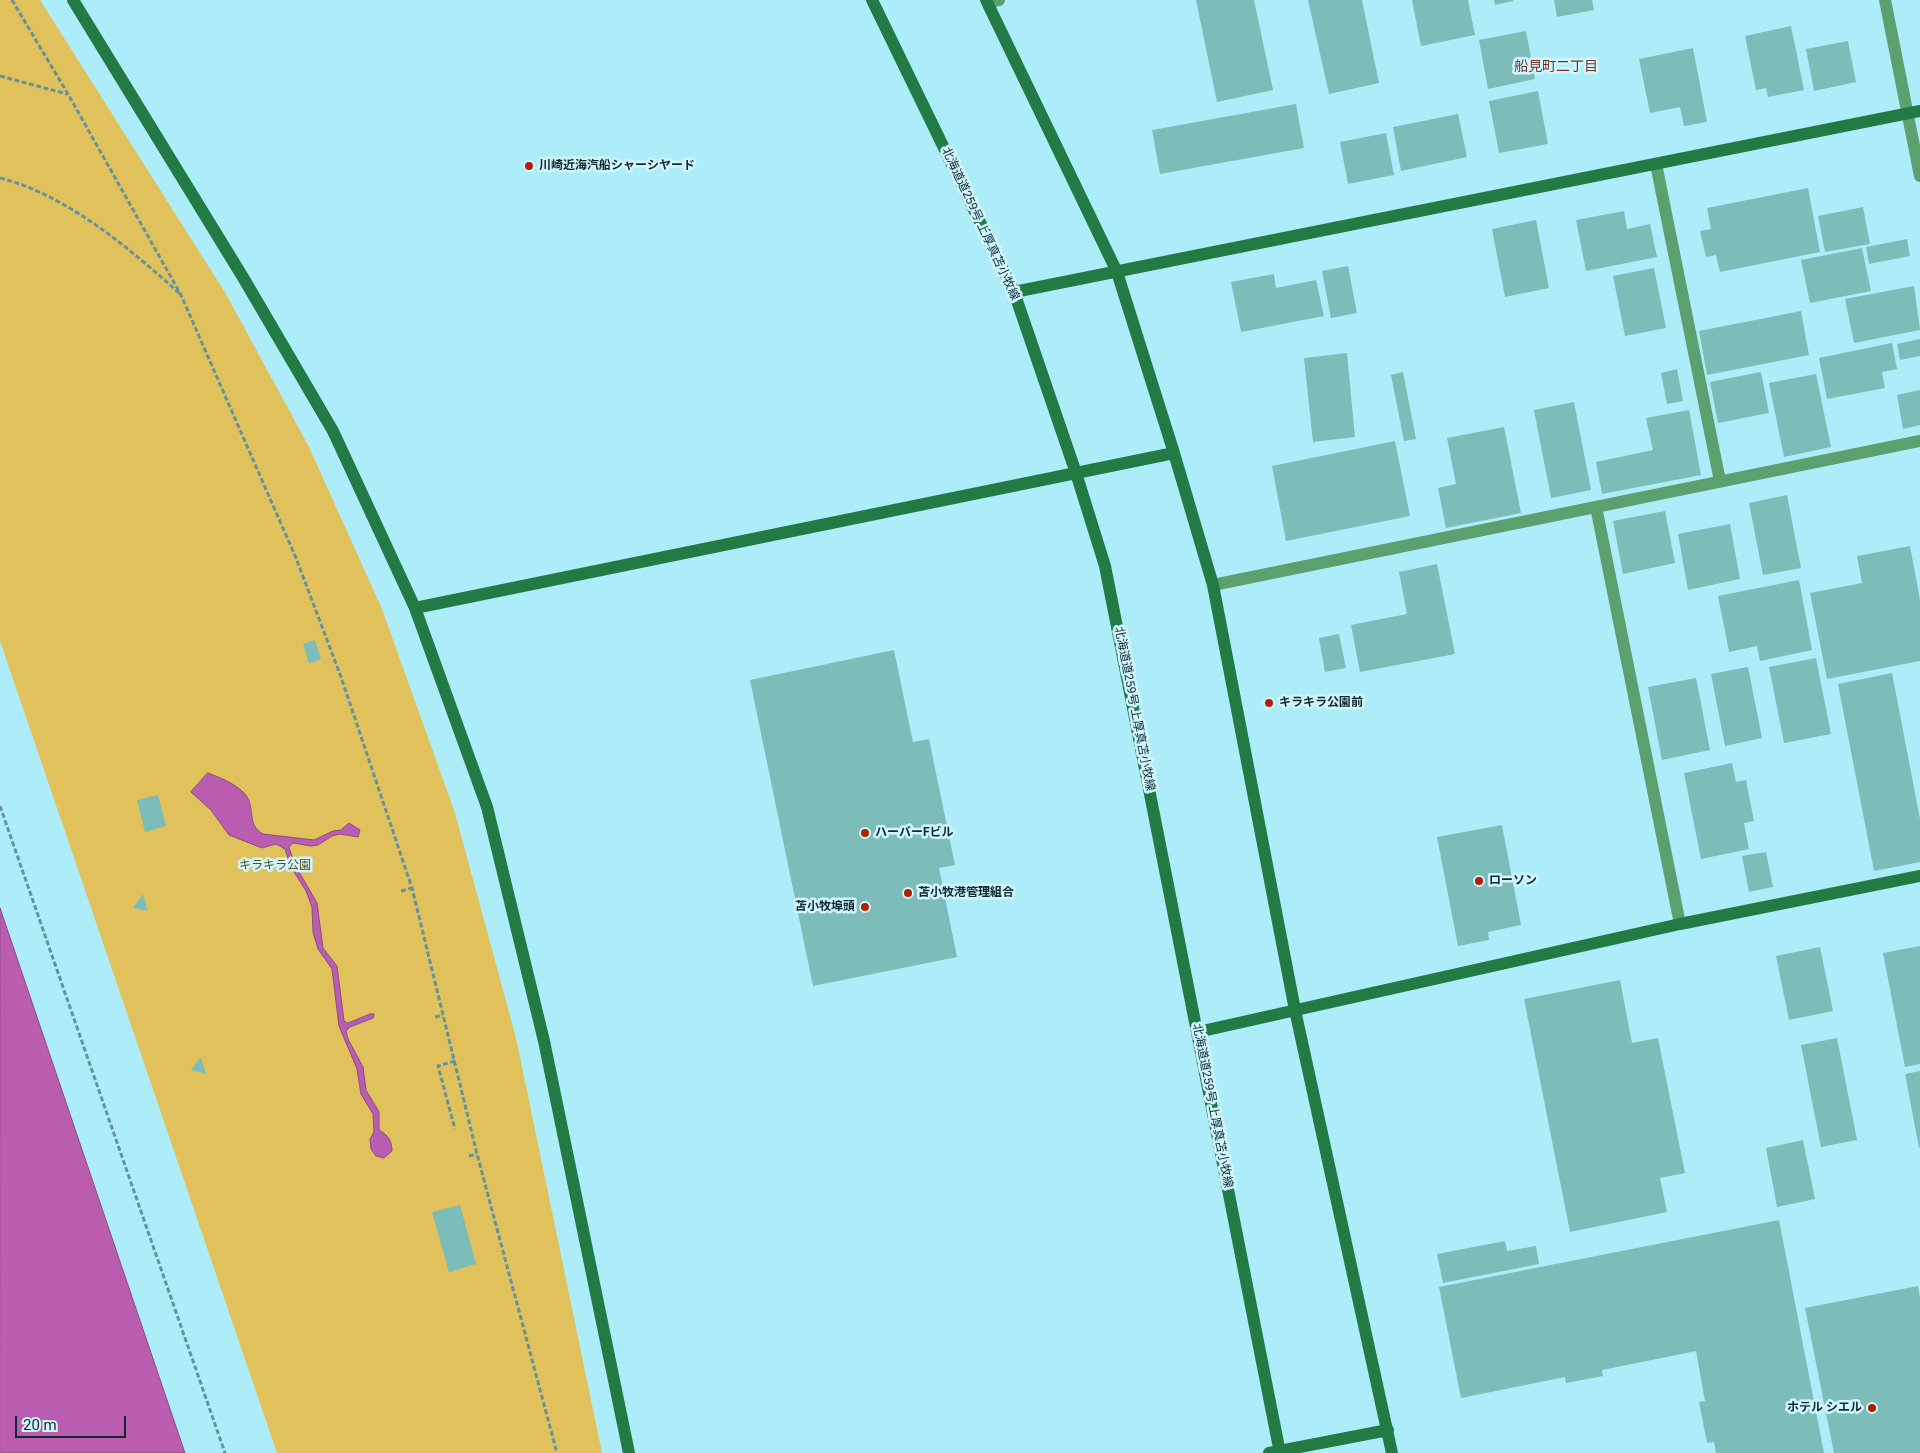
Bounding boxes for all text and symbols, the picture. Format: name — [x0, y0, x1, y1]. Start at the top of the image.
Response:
district label: 船見町二丁目 — [1514, 59, 1598, 75]
street label: 北海道道259号 上厚真苫小牧線 — [938, 145, 1022, 303]
place label: 川崎近海汽船シャーシヤード — [539, 159, 695, 173]
marker: 川崎近海汽船シャーシヤード — [523, 160, 535, 172]
street label: 北海道道259号 上厚真苫小牧線 — [1111, 626, 1157, 792]
place label: キラキラ公園前 — [1279, 696, 1363, 710]
marker: キラキラ公園前 — [1263, 697, 1275, 709]
place label: ハーバーFビル — [875, 826, 954, 840]
marker: ハーバーFビル — [859, 827, 871, 839]
park label: キラキラ公園 — [239, 859, 311, 873]
place label: ローソン — [1489, 874, 1537, 888]
marker: ローソン — [1473, 875, 1485, 887]
place label: 苫小牧港管理組合 — [918, 886, 1014, 900]
marker: 苫小牧港管理組合 — [902, 887, 914, 899]
place label: 苫小牧埠頭 — [795, 900, 855, 914]
marker: 苫小牧埠頭 — [859, 901, 871, 913]
street label: 北海道道259号 上厚真苫小牧線 — [1189, 1023, 1235, 1189]
place label: ホテル シエル — [1787, 1401, 1862, 1415]
marker: ホテル シエル — [1866, 1402, 1878, 1414]
scale bar — [18, 1406, 129, 1438]
text: 20 m — [23, 1416, 57, 1434]

